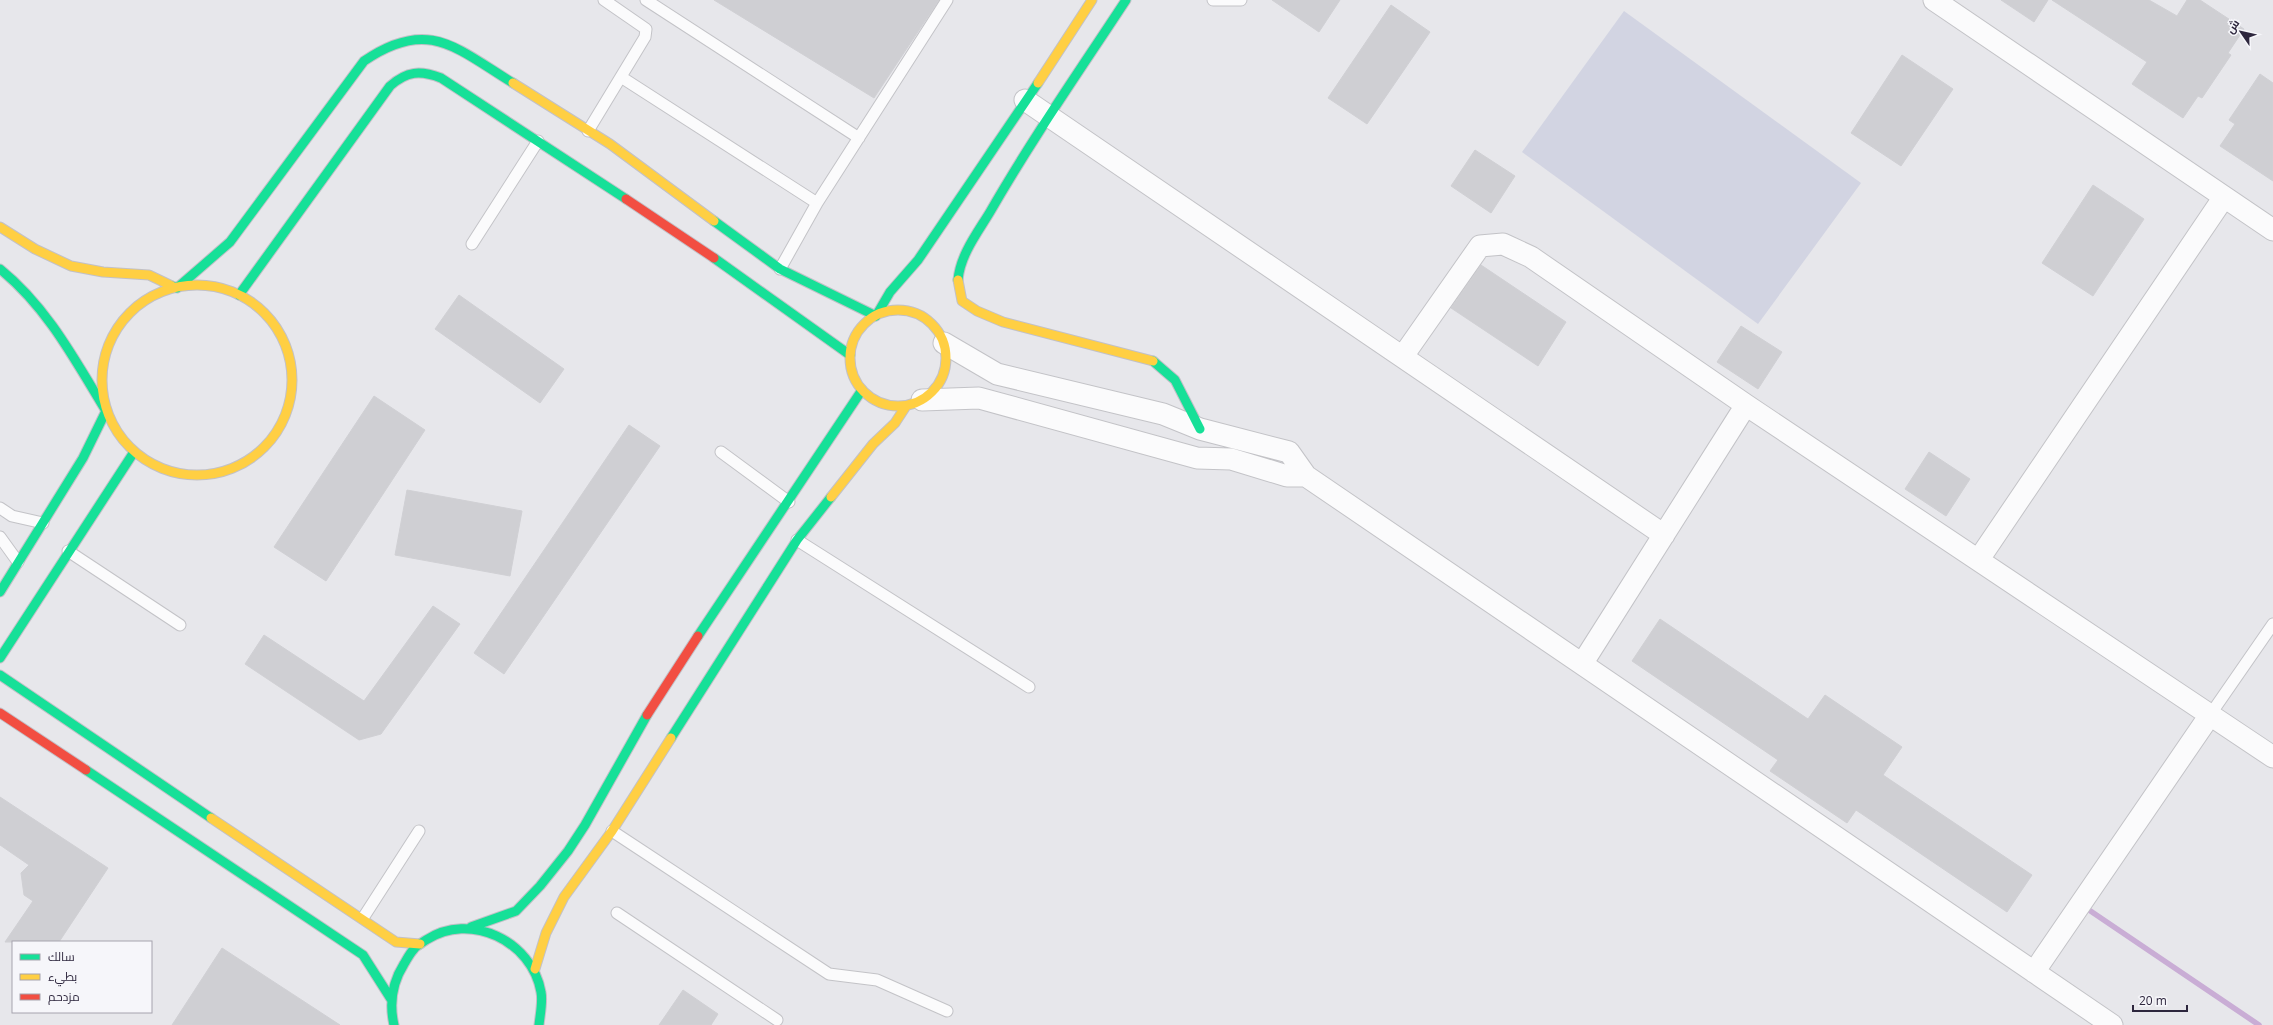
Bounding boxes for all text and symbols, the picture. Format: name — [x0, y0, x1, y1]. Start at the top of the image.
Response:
north arrow — [2221, 12, 2261, 52]
text: ش — [2222, 16, 2242, 36]
legend — [12, 941, 152, 1013]
text: سالك — [48, 948, 75, 965]
text: بطيء — [48, 968, 77, 987]
scale bar — [2133, 987, 2187, 1013]
text: مزدحم — [48, 988, 80, 1005]
text: 20 m — [2139, 992, 2167, 1009]

